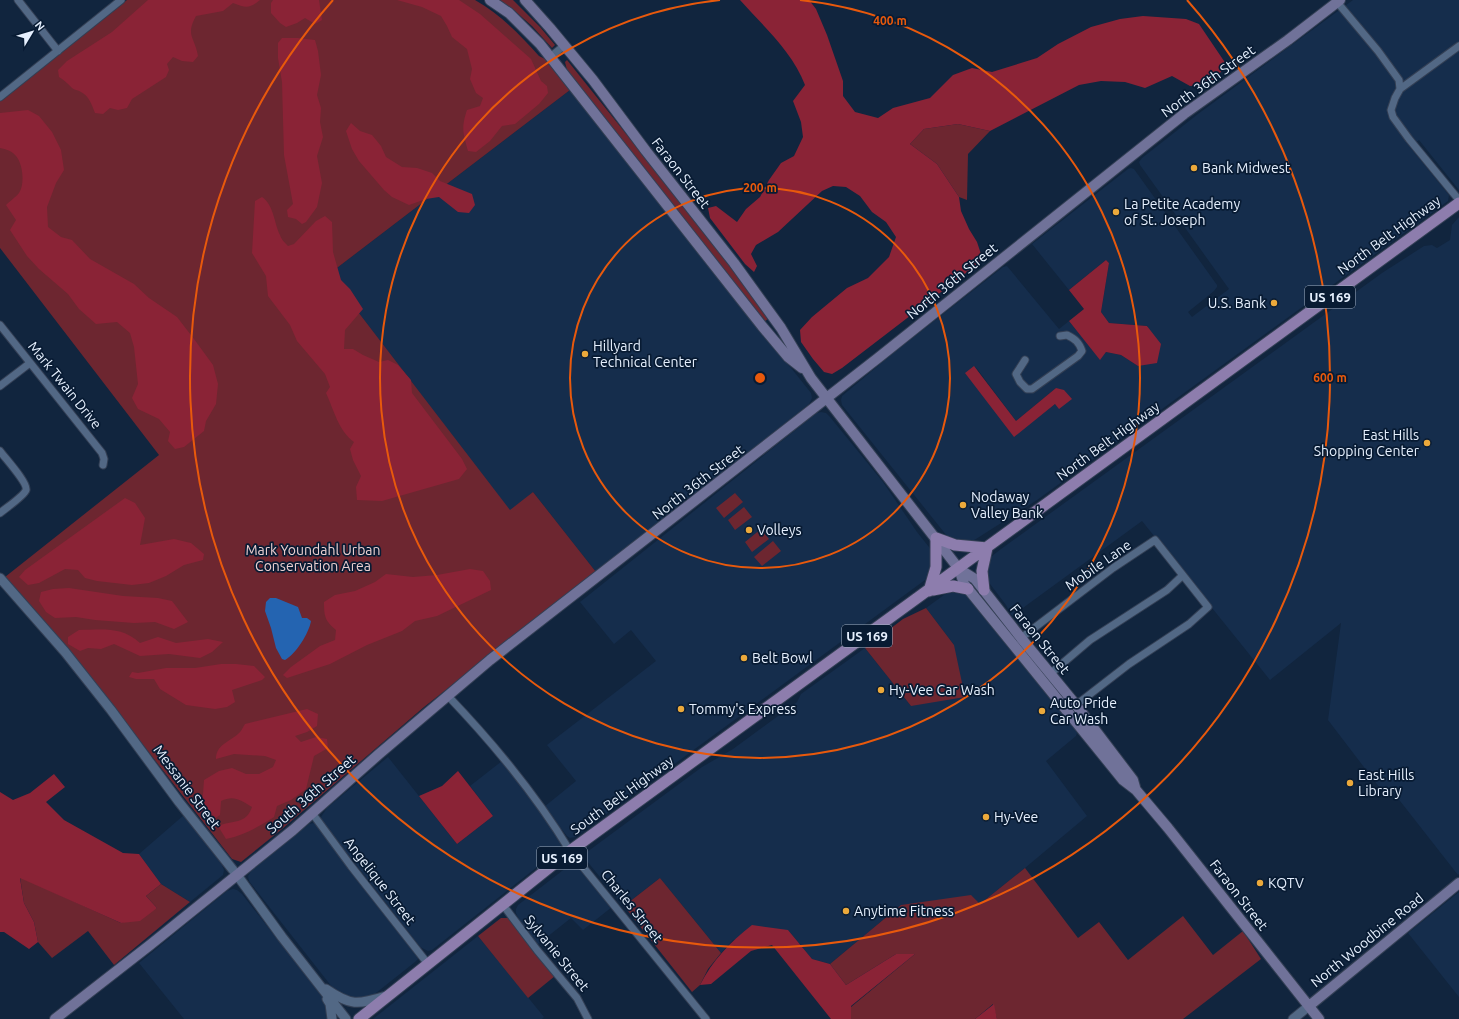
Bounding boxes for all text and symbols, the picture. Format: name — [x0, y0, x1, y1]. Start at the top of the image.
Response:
north arrow — [12, 12, 52, 52]
text: 400 m — [873, 14, 907, 27]
text: N — [33, 19, 47, 33]
street label: North 36th Street — [1158, 41, 1258, 120]
street label: Faraon Street — [649, 135, 714, 212]
place label: Bank Midwest — [1202, 160, 1291, 176]
marker: Bank Midwest — [1189, 163, 1199, 173]
text: 200 m — [743, 181, 777, 194]
street label: North Belt Highway — [1334, 192, 1444, 278]
place label: La Petite Academy of St. Joseph — [1124, 196, 1240, 228]
marker: La Petite Academy of St. Joseph — [1111, 207, 1121, 217]
street label: North 36th Street — [904, 239, 1001, 322]
road number: US 169 — [1305, 286, 1355, 308]
place label: U.S. Bank — [1208, 295, 1266, 311]
marker: U.S. Bank — [1269, 298, 1279, 308]
street label: Mark Twain Drive — [25, 338, 105, 432]
place label: Hillyard Technical Center — [593, 338, 698, 370]
marker: Hillyard Technical Center — [580, 349, 590, 359]
centre of rings — [753, 371, 767, 385]
text: 600 m — [1313, 371, 1347, 384]
street label: North Belt Highway — [1053, 398, 1163, 484]
place label: East Hills Shopping Center — [1314, 427, 1420, 459]
marker: East Hills Shopping Center — [1422, 438, 1432, 448]
street label: North 36th Street — [649, 441, 747, 523]
place label: Nodaway Valley Bank — [971, 489, 1043, 521]
marker: Nodaway Valley Bank — [958, 500, 968, 510]
place label: Volleys — [757, 522, 801, 538]
marker: Volleys — [744, 525, 754, 535]
street label: Mobile Lane — [1062, 536, 1134, 594]
park label: Mark Youndahl Urban Conservation Area — [245, 542, 381, 574]
street label: Faraon Street — [1007, 601, 1073, 677]
road number: US 169 — [842, 625, 892, 647]
place label: Belt Bowl — [752, 650, 813, 666]
marker: Belt Bowl — [739, 653, 749, 663]
place label: Hy-Vee Car Wash — [889, 682, 995, 698]
marker: Hy-Vee Car Wash — [876, 685, 886, 695]
place label: Auto Pride Car Wash — [1050, 695, 1117, 727]
place label: Tommy's Express — [689, 701, 796, 717]
marker: Tommy's Express — [676, 704, 686, 714]
marker: Auto Pride Car Wash — [1037, 706, 1047, 716]
street label: Messanie Street — [150, 742, 224, 832]
street label: South 36th Street — [264, 751, 359, 837]
street label: South Belt Highway — [567, 752, 677, 838]
place label: East Hills Library — [1358, 767, 1414, 799]
marker: East Hills Library — [1345, 778, 1355, 788]
place label: Hy-Vee — [994, 809, 1038, 825]
marker: Hy-Vee — [981, 812, 991, 822]
street label: Angelique Street — [341, 834, 419, 928]
road number: US 169 — [537, 847, 587, 869]
street label: Faraon Street — [1207, 857, 1272, 934]
street label: Charles Street — [598, 866, 666, 946]
place label: KQTV — [1268, 875, 1304, 891]
marker: KQTV — [1255, 878, 1265, 888]
street label: North Woodbine Road — [1307, 890, 1427, 990]
place label: Anytime Fitness — [854, 903, 954, 919]
marker: Anytime Fitness — [841, 906, 851, 916]
street label: Sylvanie Street — [522, 912, 593, 995]

